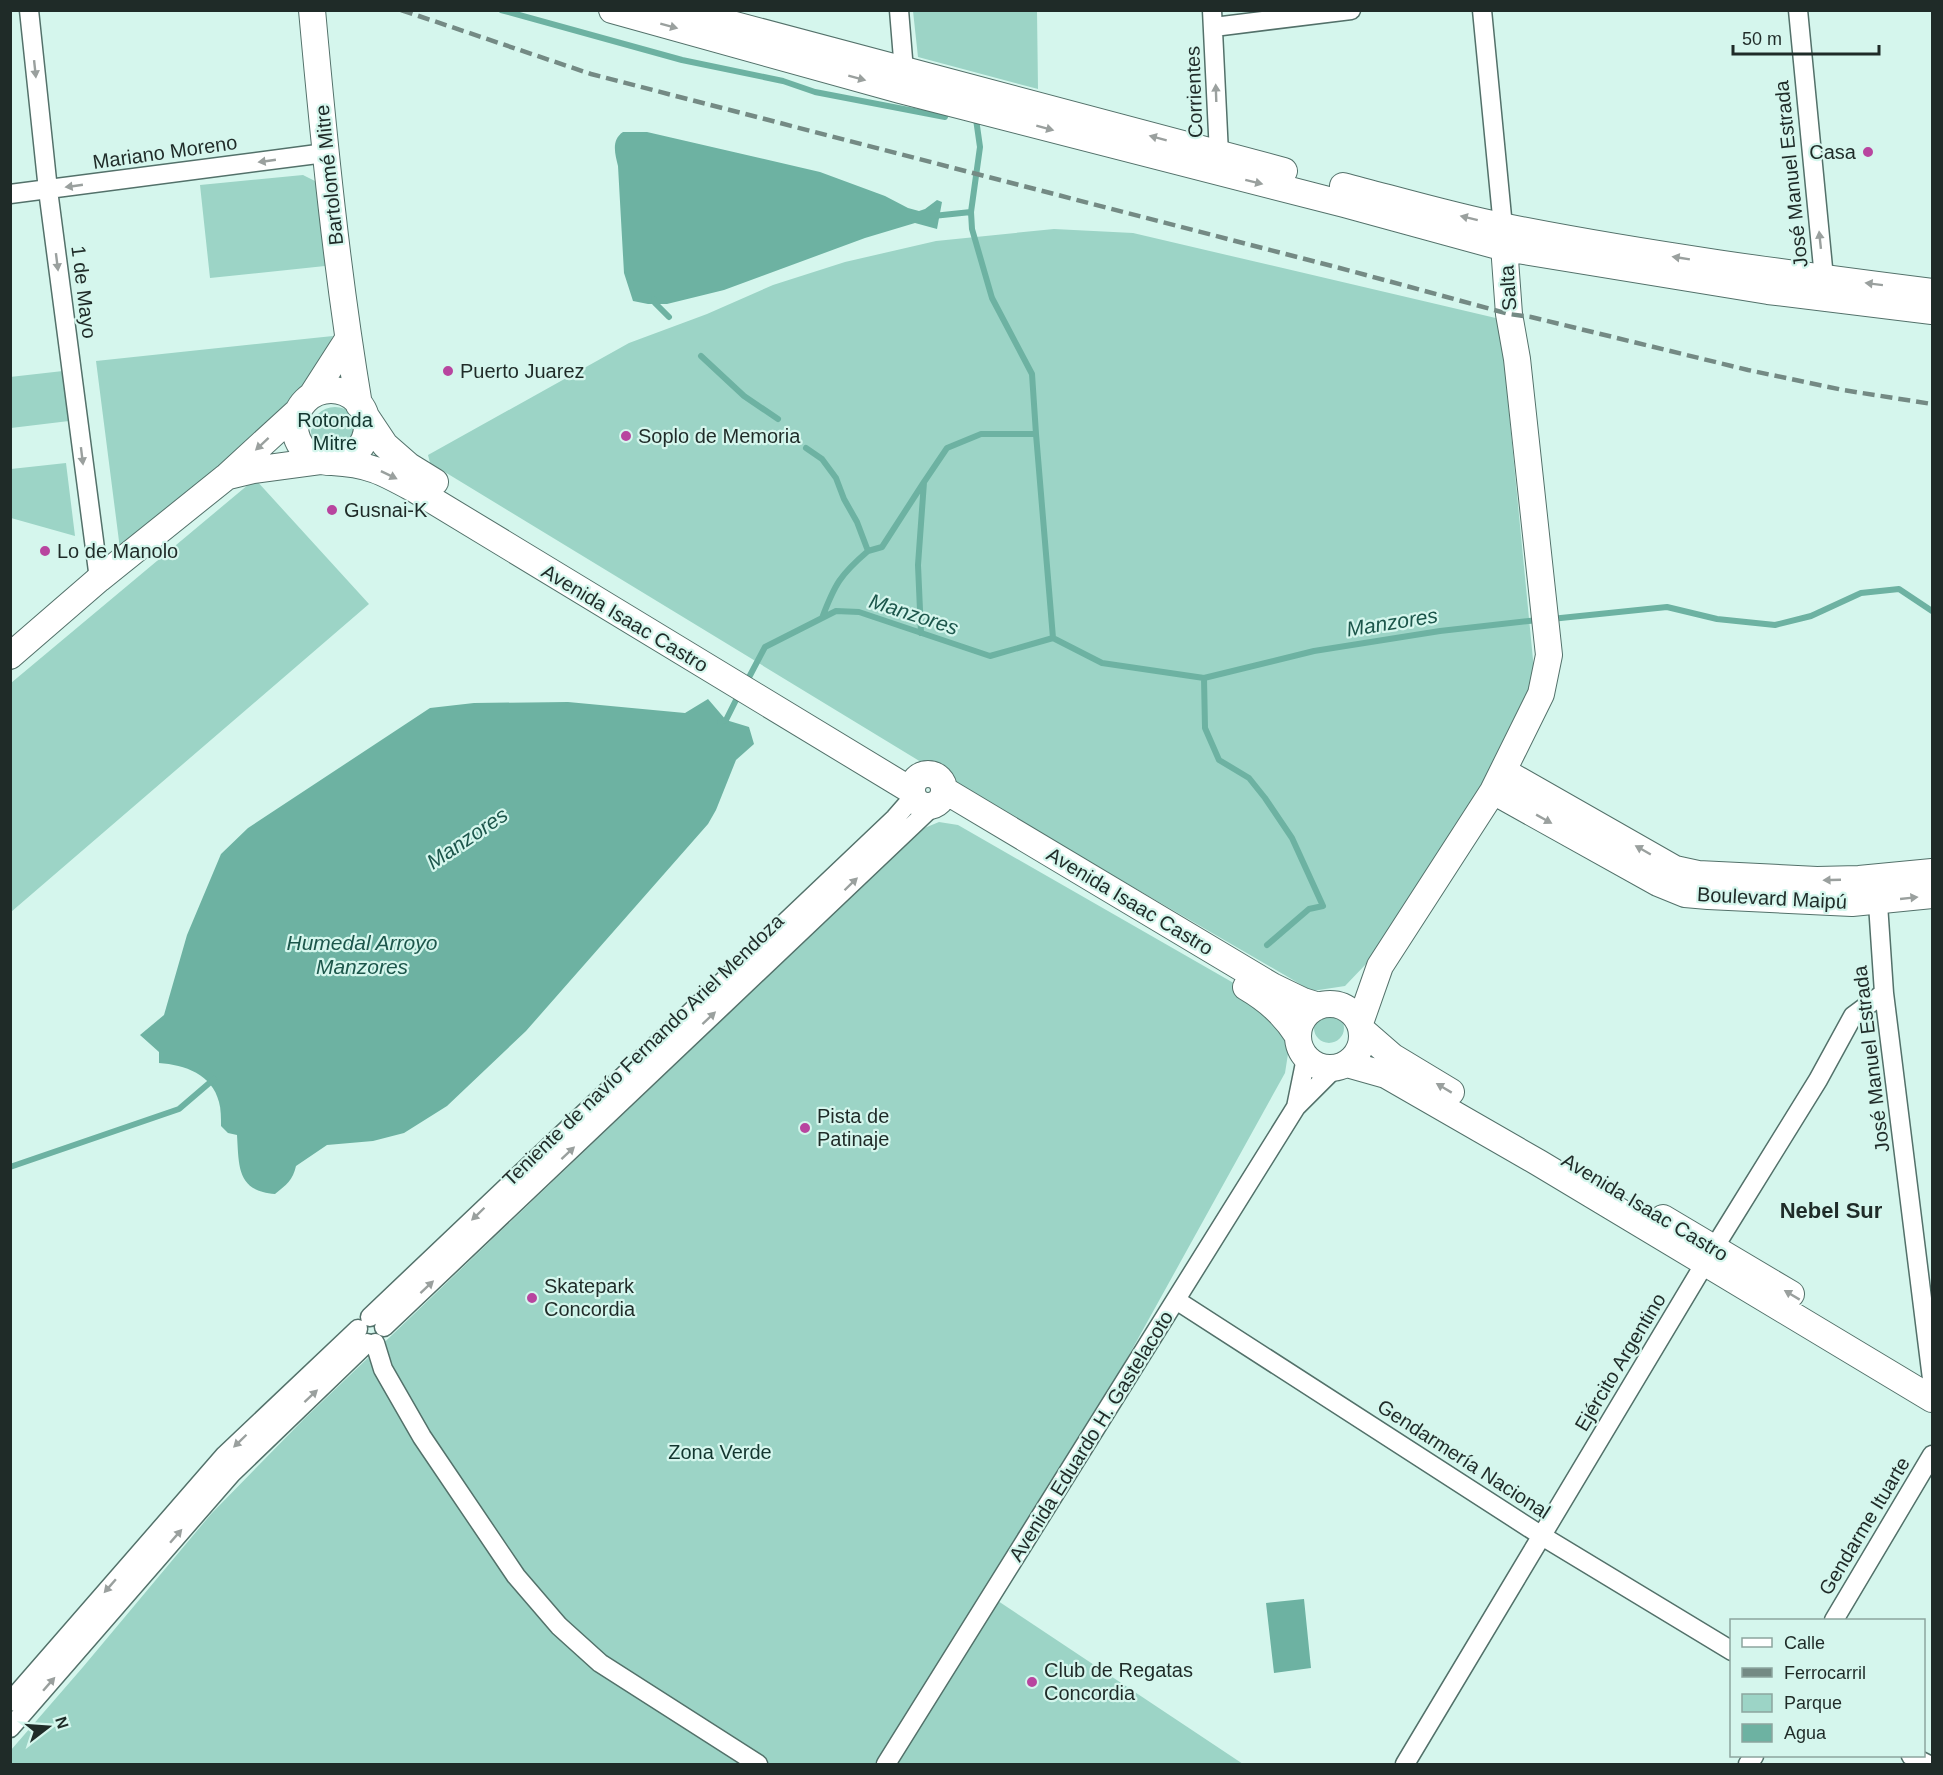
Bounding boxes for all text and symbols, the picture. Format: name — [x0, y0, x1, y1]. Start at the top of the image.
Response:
scale bar — [1733, 18, 1878, 56]
one-way arrow — [660, 22, 678, 31]
text: 50 m — [1742, 29, 1782, 49]
street label: Corrientes — [1181, 46, 1207, 138]
one-way arrow — [30, 59, 40, 78]
one-way arrow — [848, 74, 866, 83]
street label: José Manuel Estrada — [1770, 79, 1812, 269]
one-way arrow — [1212, 83, 1221, 102]
street label: Bartolomé Mitre — [311, 104, 347, 246]
one-way arrow — [1036, 123, 1054, 133]
street label: Mariano Moreno — [91, 131, 239, 173]
one-way arrow — [1149, 133, 1167, 142]
place label: Casa — [1809, 141, 1857, 163]
marker: Casa — [1861, 145, 1875, 159]
one-way arrow — [257, 156, 276, 165]
one-way arrow — [1245, 177, 1264, 187]
one-way arrow — [64, 182, 83, 191]
one-way arrow — [1460, 213, 1478, 222]
one-way arrow — [1815, 230, 1825, 249]
street label: 1 de Mayo — [67, 244, 101, 340]
one-way arrow — [52, 253, 62, 272]
one-way arrow — [1672, 254, 1691, 263]
street label: Salta — [1495, 264, 1521, 312]
one-way arrow — [1865, 280, 1884, 289]
place label: Puerto Juarez — [460, 360, 585, 382]
marker: Puerto Juarez — [441, 364, 455, 378]
park label: Rotonda Mitre — [297, 409, 374, 454]
place label: Soplo de Memoria — [638, 425, 801, 447]
marker: Soplo de Memoria — [619, 429, 633, 443]
one-way arrow — [255, 437, 270, 451]
one-way arrow — [78, 446, 87, 465]
one-way arrow — [380, 471, 397, 480]
place label: Gusnai-K — [344, 499, 428, 521]
marker: Gusnai-K — [325, 503, 339, 517]
place label: Lo de Manolo — [57, 540, 178, 562]
marker: Lo de Manolo — [38, 544, 52, 558]
street label: Avenida Isaac Castro — [538, 560, 712, 676]
water label: Manzores — [867, 589, 962, 639]
water label: Manzores — [1345, 603, 1440, 641]
water label: Manzores — [422, 802, 512, 873]
one-way arrow — [1536, 814, 1553, 824]
street label: Avenida Isaac Castro — [1043, 843, 1217, 959]
one-way arrow — [1635, 845, 1651, 856]
one-way arrow — [1823, 875, 1842, 885]
one-way arrow — [843, 877, 858, 891]
street label: Boulevard Maipú — [1696, 883, 1848, 913]
one-way arrow — [1900, 893, 1919, 902]
street label: Teniente de navío Fernando Ariel Mendoza — [498, 909, 788, 1190]
water label: Humedal Arroyo Manzores — [287, 931, 438, 978]
street label: José Manuel Estrada — [1849, 964, 1893, 1154]
one-way arrow — [702, 1012, 716, 1026]
one-way arrow — [1435, 1083, 1452, 1093]
place label: Pista de Patinaje — [817, 1105, 889, 1150]
marker: Pista de Patinaje — [798, 1121, 812, 1135]
one-way arrow — [561, 1146, 575, 1160]
street label: Avenida Isaac Castro — [1558, 1149, 1732, 1265]
district label: Nebel Sur — [1780, 1198, 1883, 1223]
one-way arrow — [471, 1207, 485, 1221]
place label: Skatepark Concordia — [544, 1275, 636, 1320]
one-way arrow — [419, 1280, 434, 1294]
street label: Ejército Argentino — [1570, 1289, 1670, 1435]
one-way arrow — [1783, 1290, 1800, 1300]
marker: Skatepark Concordia — [525, 1291, 539, 1305]
street label: Avenida Eduardo H. Gastelacoto — [1005, 1307, 1177, 1565]
one-way arrow — [304, 1389, 318, 1403]
street label: Gendarmería Nacional — [1374, 1395, 1554, 1523]
one-way arrow — [232, 1434, 247, 1448]
park label: Zona Verde — [668, 1441, 772, 1463]
street label: Gendarme Ituarte — [1814, 1453, 1914, 1599]
one-way arrow — [169, 1529, 182, 1544]
one-way arrow — [103, 1579, 117, 1594]
legend — [1730, 1619, 1925, 1757]
text: Calle — [1784, 1633, 1825, 1653]
place label: Club de Regatas Concordia — [1044, 1659, 1193, 1704]
text: Ferrocarril — [1784, 1663, 1866, 1683]
marker: Club de Regatas Concordia — [1025, 1675, 1039, 1689]
one-way arrow — [42, 1677, 55, 1692]
text: Parque — [1784, 1693, 1842, 1713]
north arrow — [18, 1697, 78, 1757]
text: N — [52, 1715, 72, 1731]
text: Agua — [1784, 1723, 1827, 1743]

